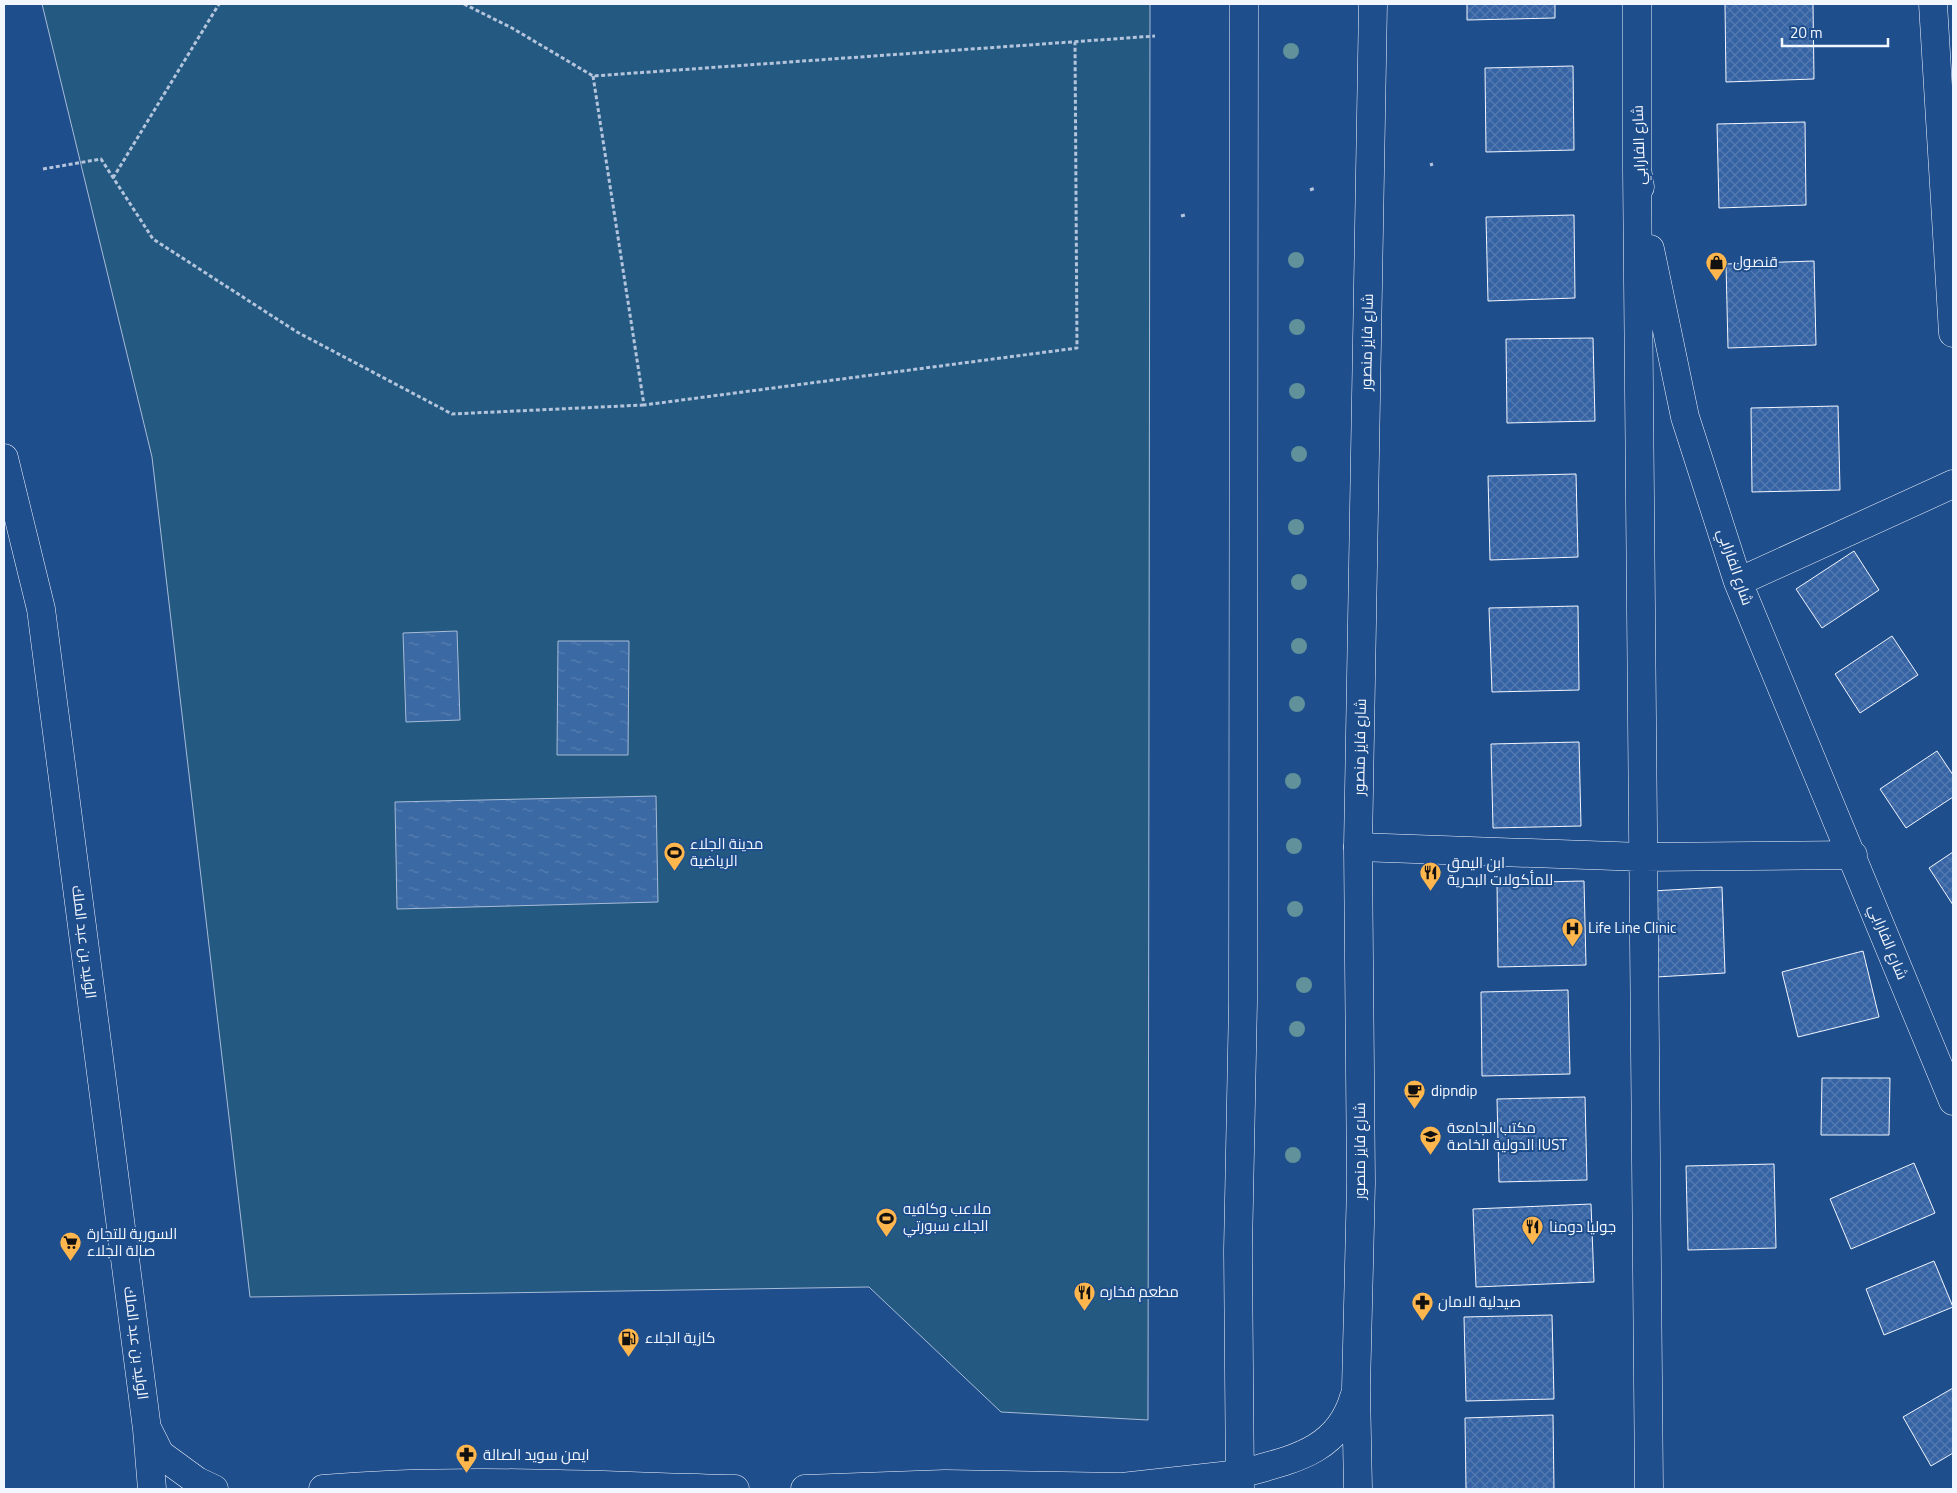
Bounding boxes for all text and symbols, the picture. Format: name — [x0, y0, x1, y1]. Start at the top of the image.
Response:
scale bar — [1782, 15, 1888, 47]
text: 20 m — [1790, 18, 1823, 47]
street label: شارع الفارابي — [1623, 105, 1654, 185]
place label: قنصول — [1733, 247, 1778, 276]
shop icon: قنصول — [1705, 250, 1729, 281]
street label: شارع فايز منصور — [1351, 293, 1382, 392]
street label: شارع الفارابي — [1709, 524, 1762, 609]
street label: شارع فايز منصور — [1344, 698, 1375, 797]
place label: مدينة الجلاء الرياضية — [690, 829, 763, 875]
sports icon: مدينة الجلاء الرياضية — [662, 841, 686, 872]
place label: ابن اليمق للمأكولات البحرية — [1447, 848, 1553, 894]
restaurant icon: ابن اليمق للمأكولات البحرية — [1419, 860, 1443, 891]
street label: الوليد بن عبد الملك — [63, 883, 106, 1000]
street label: شارع الفارابي — [1860, 899, 1917, 984]
place label: Life Line Clinic — [1588, 913, 1677, 942]
hospital icon: Life Line Clinic — [1560, 916, 1584, 947]
place label: dipndip — [1431, 1076, 1478, 1105]
cafe icon: dipndip — [1403, 1079, 1427, 1110]
street label: شارع فايز منصور — [1345, 1102, 1374, 1201]
place label: مكتب الجامعة الدولية الخاصة IUST — [1447, 1113, 1567, 1159]
school or university icon: مكتب الجامعة الدولية الخاصة IUST — [1419, 1125, 1443, 1156]
place label: ملاعب وكافيه الجلاء سبورتي — [903, 1194, 991, 1240]
sports icon: ملاعب وكافيه الجلاء سبورتي — [875, 1206, 899, 1237]
place label: جوليا دومنا — [1549, 1212, 1616, 1241]
restaurant icon: جوليا دومنا — [1521, 1215, 1545, 1246]
place label: السورية للتجارة صالة الجلاء — [87, 1219, 177, 1265]
supermarket icon: السورية للتجارة صالة الجلاء — [59, 1231, 83, 1262]
place label: مطعم فخاره — [1100, 1277, 1179, 1306]
restaurant icon: مطعم فخاره — [1072, 1280, 1096, 1311]
street label: الوليد بن عبد الملك — [115, 1284, 158, 1401]
place label: صيدلية الامان — [1438, 1287, 1521, 1316]
pharmacy icon: صيدلية الامان — [1410, 1290, 1434, 1321]
place label: كازية الجلاء — [645, 1323, 715, 1352]
fuel station icon: كازية الجلاء — [617, 1326, 641, 1357]
place label: ايمن سويد الصالة — [483, 1440, 590, 1469]
pharmacy icon: ايمن سويد الصالة — [455, 1443, 479, 1474]

